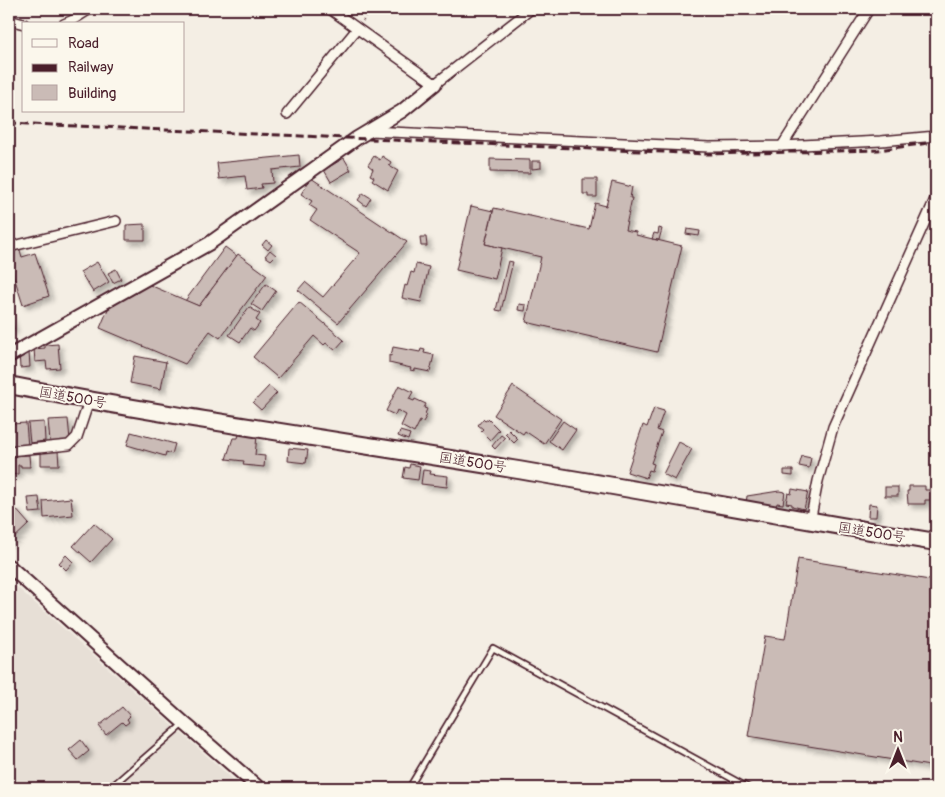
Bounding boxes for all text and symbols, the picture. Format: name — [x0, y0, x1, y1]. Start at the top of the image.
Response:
legend — [22, 22, 185, 112]
text: Road — [68, 34, 99, 53]
text: Railway — [68, 58, 114, 77]
text: Building — [68, 84, 116, 103]
street label: 国道500号 — [38, 383, 108, 412]
street label: 国道500号 — [438, 449, 508, 476]
street label: 国道500号 — [837, 519, 907, 546]
north arrow — [872, 724, 922, 774]
text: N — [893, 729, 903, 746]

